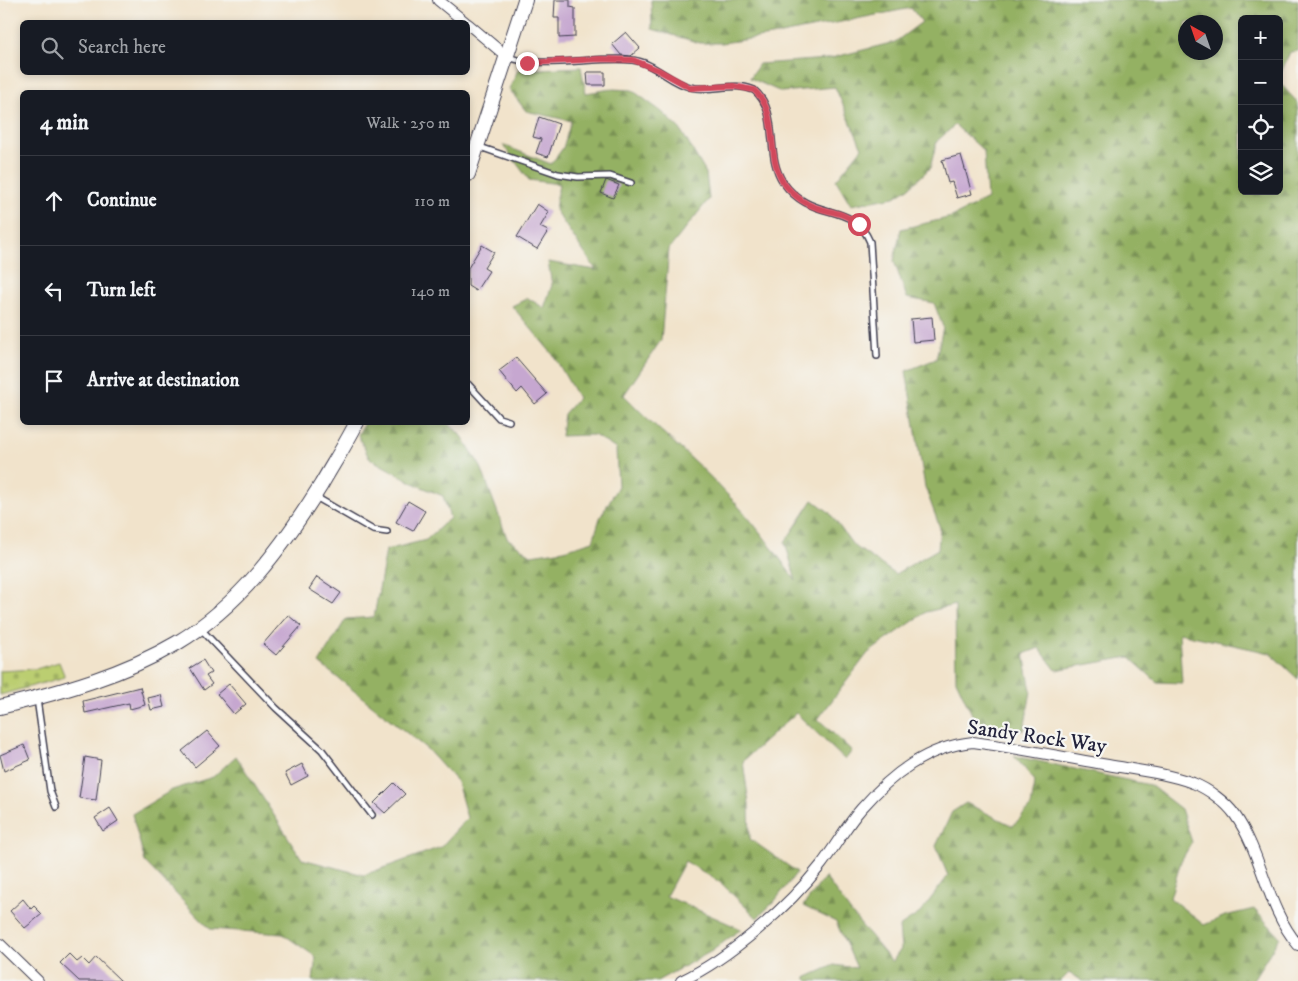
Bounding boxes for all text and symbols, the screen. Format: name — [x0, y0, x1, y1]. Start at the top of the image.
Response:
north arrow — [1178, 15, 1223, 60]
map controls — [1238, 15, 1283, 195]
button: + — [1238, 15, 1283, 60]
search box — [20, 20, 470, 75]
icon: search — [38, 34, 66, 62]
text: Search here — [78, 36, 166, 59]
route end — [516, 52, 539, 75]
button: − — [1238, 60, 1283, 105]
button: locate — [1238, 105, 1283, 150]
text: 4 min — [40, 110, 89, 136]
text: Walk · 250 m — [366, 113, 450, 133]
button: layers — [1238, 150, 1283, 195]
icon: ahead — [40, 187, 68, 215]
text: Continue — [87, 189, 157, 212]
text: 110 m — [414, 191, 450, 211]
route start — [848, 213, 871, 236]
icon: left — [40, 277, 68, 305]
text: Turn left — [87, 279, 156, 302]
text: 140 m — [411, 281, 450, 301]
icon: arrive — [40, 367, 68, 395]
text: Arrive at destination — [87, 369, 239, 392]
street label: Sandy Rock Way — [966, 714, 1109, 760]

